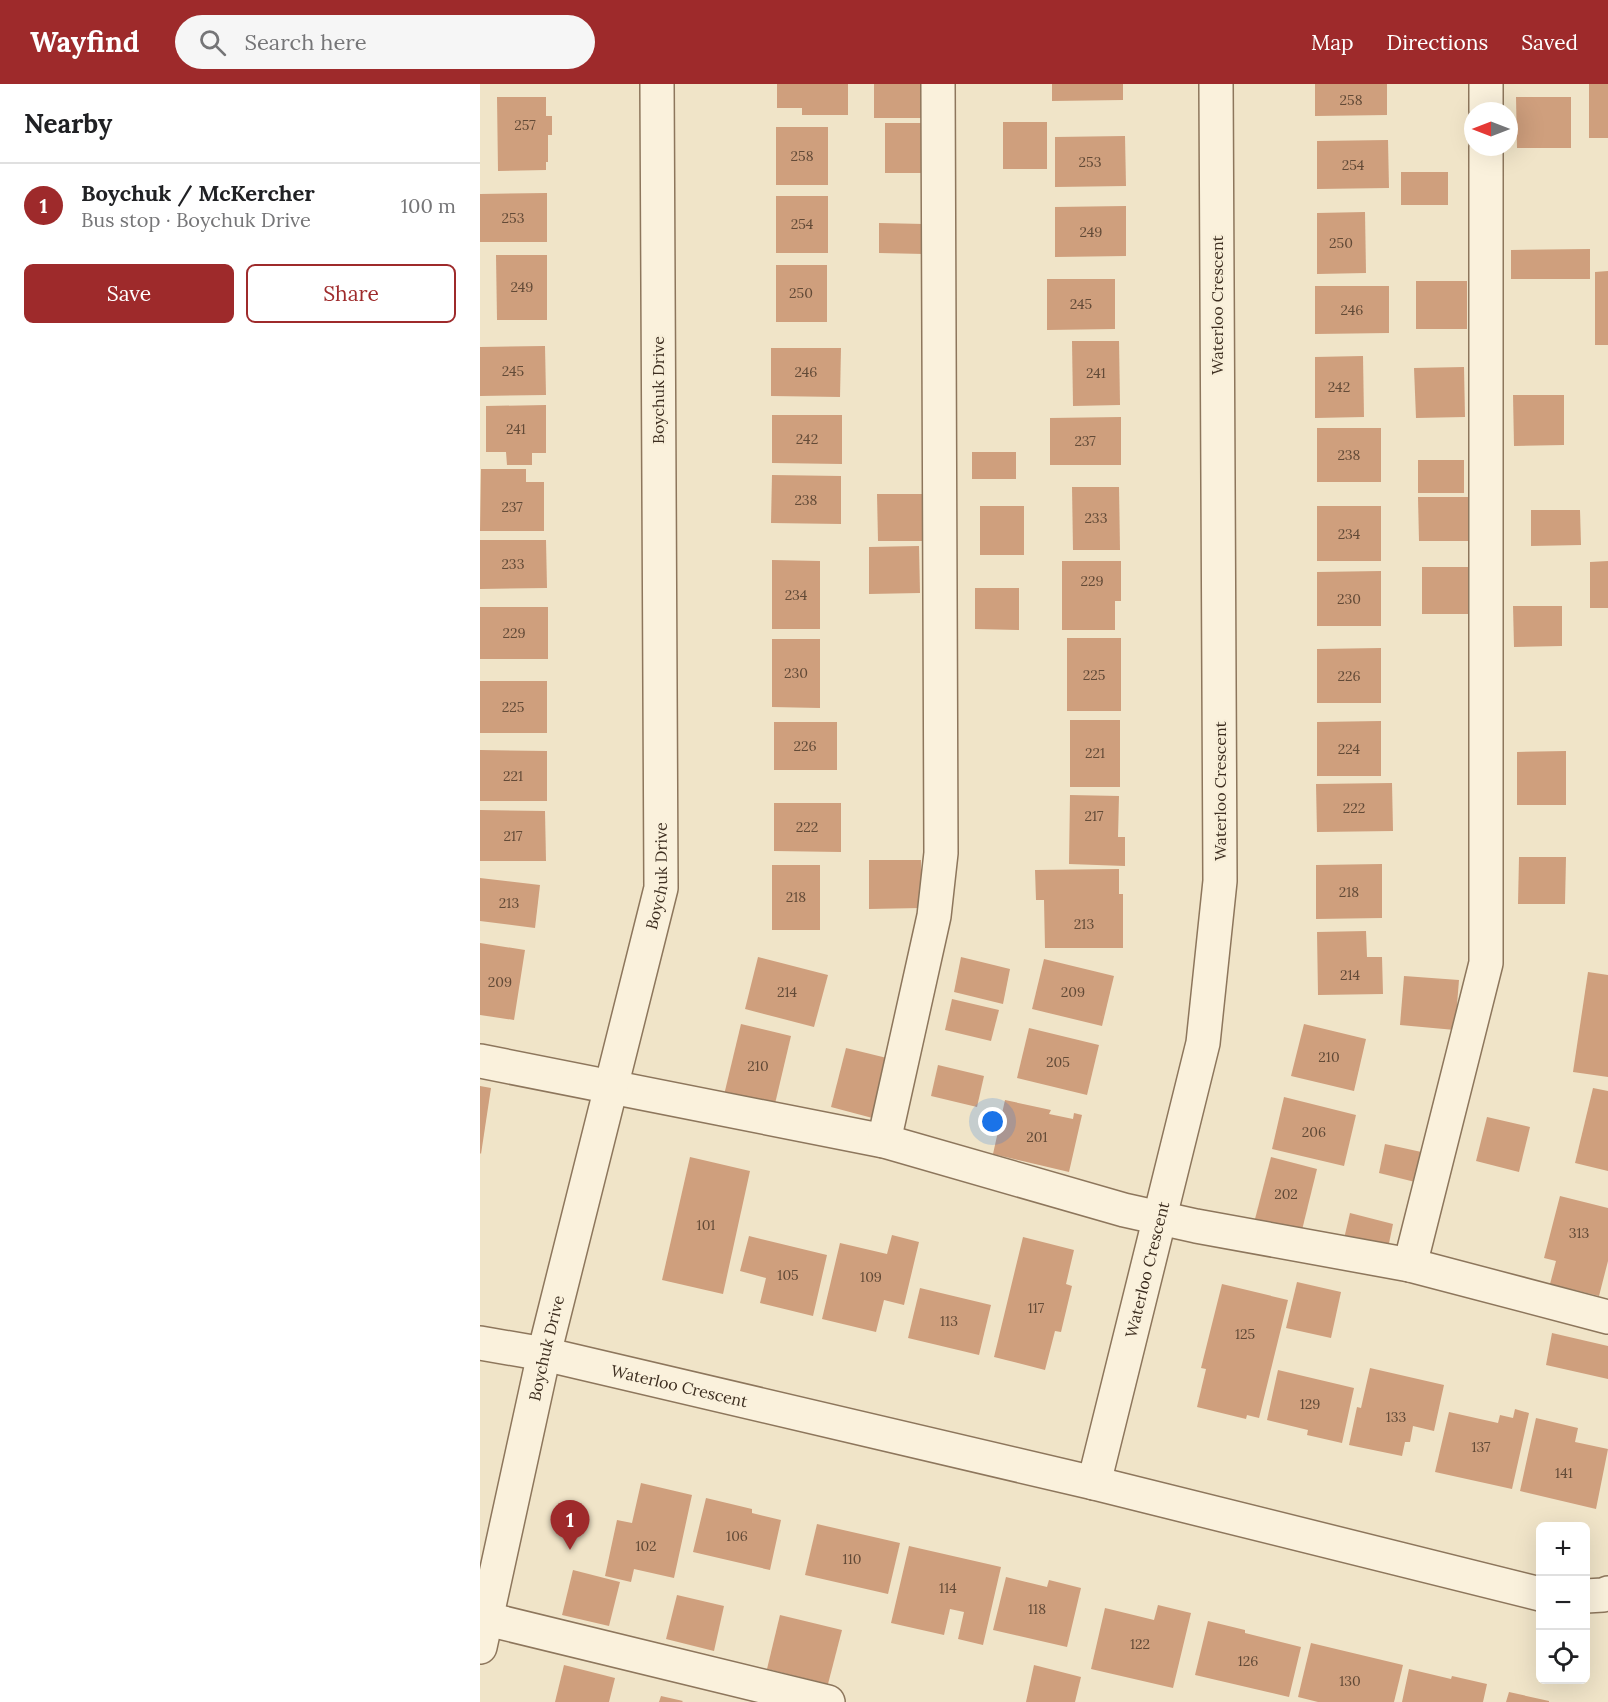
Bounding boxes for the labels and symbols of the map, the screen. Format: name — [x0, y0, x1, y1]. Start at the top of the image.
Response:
house number: 258 — [1339, 91, 1363, 109]
north arrow — [1464, 102, 1518, 156]
house number: 257 — [514, 116, 536, 134]
house number: 258 — [790, 147, 814, 165]
house number: 253 — [1079, 153, 1102, 171]
house number: 254 — [1342, 156, 1365, 174]
house number: 253 — [502, 209, 525, 227]
house number: 254 — [791, 215, 814, 233]
house number: 249 — [1080, 223, 1102, 241]
house number: 250 — [1329, 234, 1353, 252]
street label: Waterloo Crescent — [1207, 235, 1227, 375]
house number: 249 — [511, 278, 533, 296]
house number: 250 — [789, 284, 813, 302]
house number: 245 — [1070, 295, 1092, 313]
house number: 246 — [1341, 301, 1363, 319]
street label: Boychuk Drive — [648, 336, 668, 444]
house number: 245 — [502, 362, 524, 380]
house number: 246 — [795, 363, 817, 381]
house number: 241 — [1086, 364, 1106, 382]
house number: 242 — [1328, 378, 1350, 396]
house number: 241 — [506, 420, 526, 438]
house number: 242 — [796, 430, 818, 448]
house number: 237 — [1074, 432, 1096, 450]
house number: 238 — [1338, 446, 1361, 464]
house number: 238 — [795, 491, 818, 509]
house number: 237 — [501, 498, 523, 516]
house number: 233 — [1085, 509, 1108, 527]
house number: 234 — [1338, 525, 1361, 543]
house number: 233 — [502, 555, 525, 573]
house number: 229 — [1080, 572, 1104, 590]
house number: 234 — [785, 586, 808, 604]
house number: 230 — [1337, 590, 1361, 608]
house number: 229 — [502, 624, 526, 642]
house number: 230 — [784, 664, 808, 682]
house number: 225 — [1083, 666, 1105, 684]
house number: 226 — [1337, 667, 1361, 685]
house number: 225 — [502, 698, 524, 716]
street label: Waterloo Crescent — [1210, 721, 1230, 861]
house number: 226 — [793, 737, 817, 755]
house number: 224 — [1338, 740, 1361, 758]
house number: 221 — [1085, 744, 1105, 762]
house number: 221 — [503, 767, 523, 785]
house number: 222 — [1343, 799, 1365, 817]
house number: 217 — [1084, 807, 1104, 825]
house number: 222 — [796, 818, 818, 836]
street label: Boychuk Drive — [641, 822, 672, 932]
house number: 217 — [503, 827, 523, 845]
house number: 218 — [1339, 883, 1359, 901]
house number: 218 — [786, 888, 806, 906]
house number: 213 — [499, 894, 519, 912]
house number: 213 — [1074, 915, 1094, 933]
house number: 214 — [1340, 966, 1361, 984]
house number: 209 — [488, 973, 512, 991]
house number: 214 — [777, 983, 798, 1001]
house number: 209 — [1061, 983, 1085, 1001]
house number: 210 — [1318, 1048, 1340, 1066]
house number: 205 — [1046, 1053, 1070, 1071]
house number: 210 — [747, 1057, 769, 1075]
your location — [978, 1107, 1007, 1136]
house number: 206 — [1302, 1123, 1326, 1141]
house number: 201 — [1026, 1128, 1048, 1146]
house number: 202 — [1274, 1185, 1298, 1203]
street label: Waterloo Crescent — [1120, 1199, 1174, 1340]
house number: 101 — [697, 1216, 715, 1234]
house number: 313 — [1569, 1224, 1590, 1242]
house number: 105 — [777, 1266, 799, 1284]
house number: 109 — [860, 1268, 882, 1286]
street label: Boychuk Drive — [524, 1293, 568, 1403]
house number: 117 — [1028, 1299, 1045, 1317]
house number: 113 — [940, 1312, 958, 1330]
house number: 125 — [1235, 1325, 1255, 1343]
street label: Waterloo Crescent — [609, 1360, 750, 1412]
house number: 129 — [1300, 1395, 1320, 1413]
house number: 133 — [1386, 1408, 1407, 1426]
house number: 137 — [1471, 1438, 1491, 1456]
house number: 141 — [1555, 1464, 1573, 1482]
pin: 1 — [550, 1500, 590, 1550]
house number: 106 — [726, 1527, 748, 1545]
house number: 102 — [635, 1537, 657, 1555]
house number: 110 — [843, 1550, 861, 1568]
house number: 114 — [939, 1579, 957, 1597]
house number: 118 — [1028, 1600, 1046, 1618]
house number: 122 — [1130, 1635, 1150, 1653]
house number: 126 — [1238, 1652, 1258, 1670]
house number: 130 — [1339, 1672, 1361, 1690]

